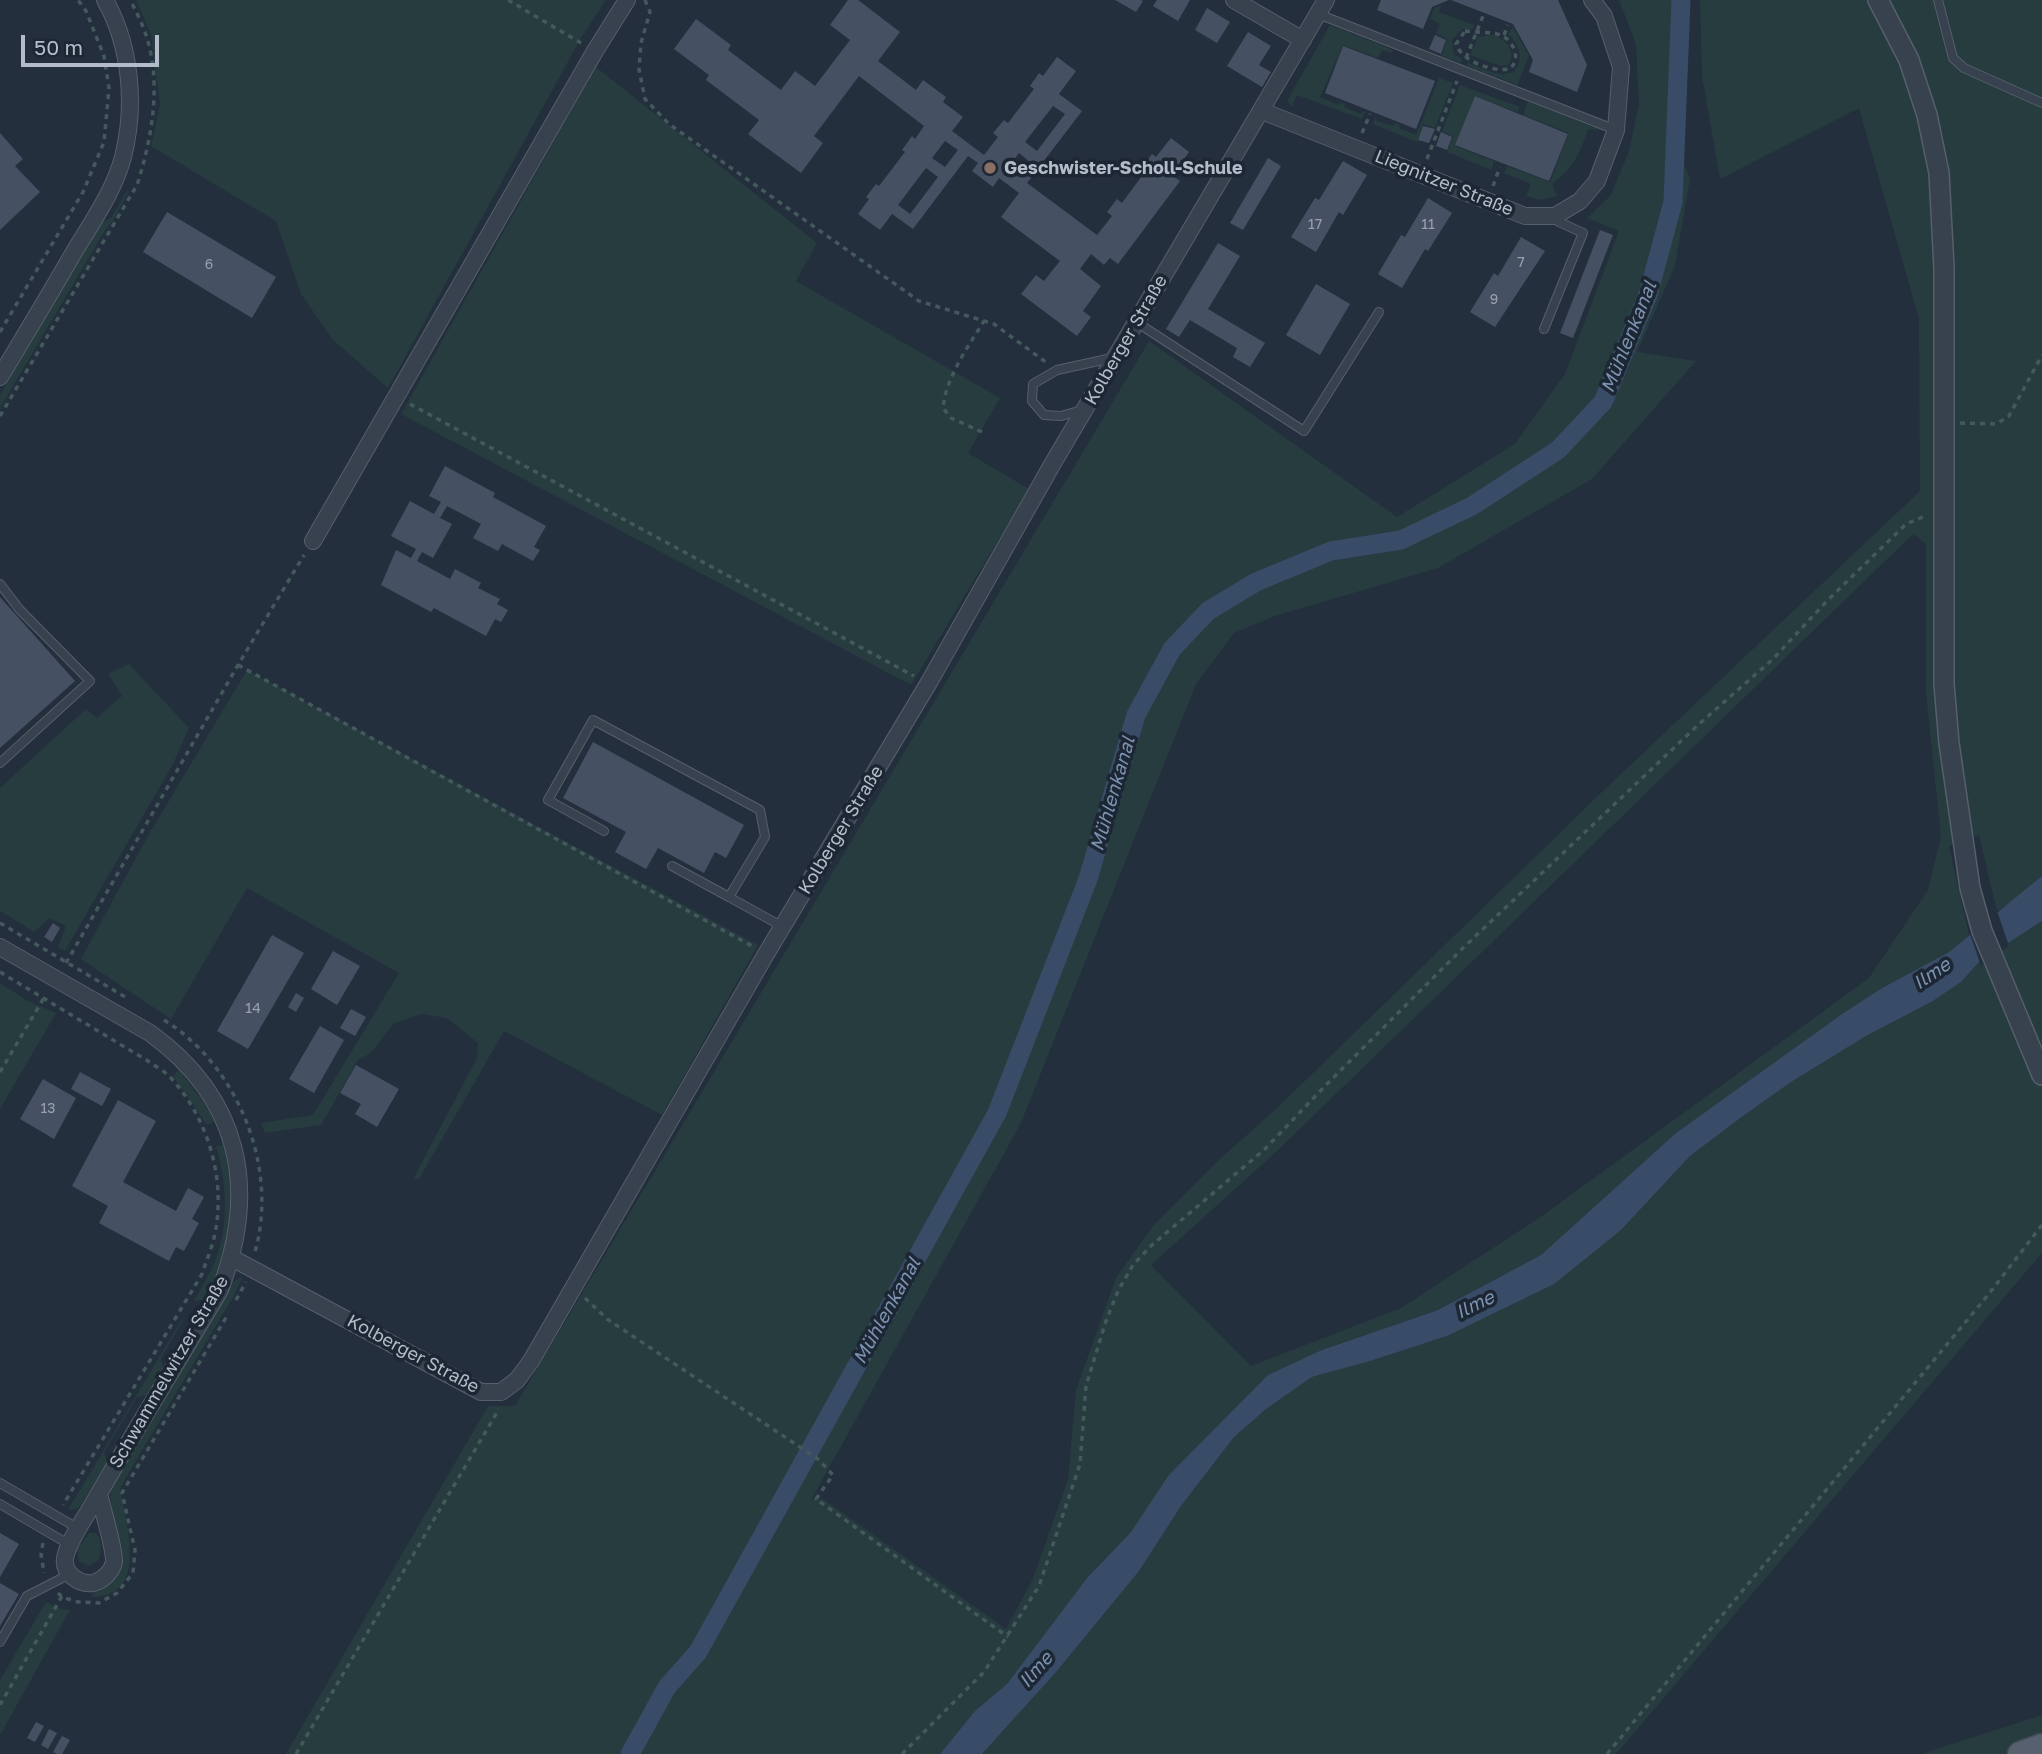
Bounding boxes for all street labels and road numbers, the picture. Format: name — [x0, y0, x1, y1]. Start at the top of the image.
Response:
street label: Liegnitzer Straße — [1372, 145, 1516, 221]
street label: Kolberger Straße — [1080, 271, 1172, 409]
street label: Kolberger Straße — [794, 762, 888, 898]
street label: Schwammelwitzer Straße — [105, 1272, 233, 1472]
street label: Kolberger Straße — [343, 1310, 483, 1398]

